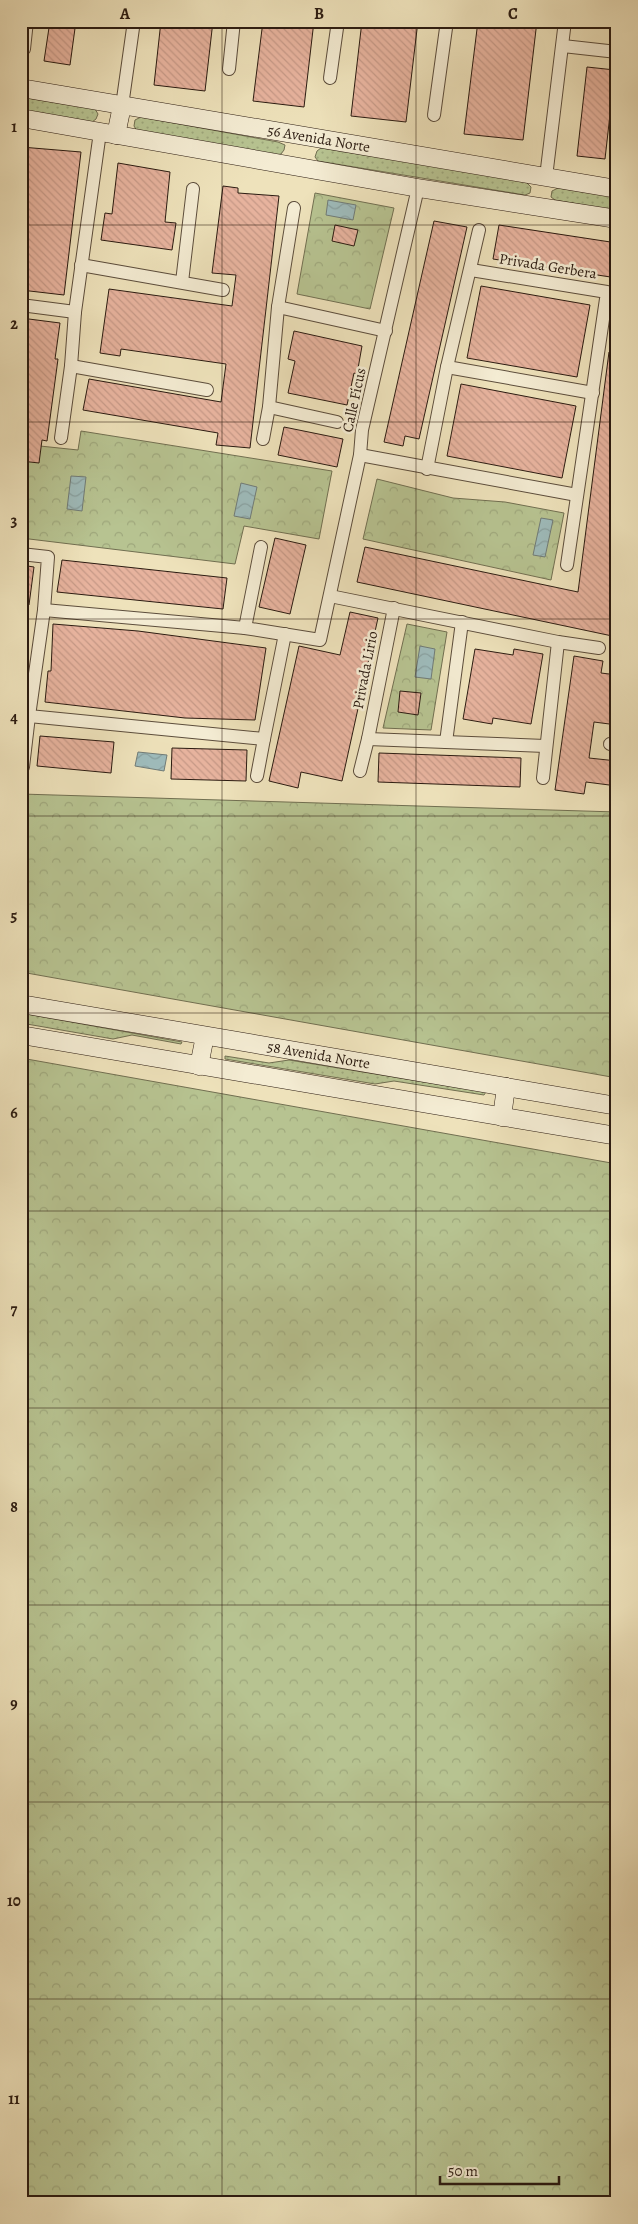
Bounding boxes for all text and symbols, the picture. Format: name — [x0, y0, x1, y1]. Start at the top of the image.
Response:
text: A — [119, 3, 131, 25]
text: B — [314, 3, 324, 25]
text: C — [508, 3, 518, 25]
text: 1 — [11, 116, 17, 138]
street label: 56 Avenida Norte — [266, 120, 372, 157]
street label: Privada Gerbera — [498, 248, 598, 284]
text: 2 — [10, 313, 18, 335]
street label: Calle Ficus — [337, 366, 371, 434]
text: 3 — [11, 510, 18, 532]
street label: Privada Lirio — [348, 629, 382, 711]
text: 4 — [10, 707, 18, 729]
text: 5 — [11, 905, 18, 927]
street label: 58 Avenida Norte — [266, 1036, 372, 1074]
text: 6 — [10, 1102, 18, 1124]
text: 7 — [11, 1299, 18, 1321]
text: 8 — [10, 1496, 18, 1518]
text: 9 — [10, 1693, 18, 1715]
text: 10 — [7, 1890, 21, 1912]
text: 11 — [8, 2088, 20, 2110]
scale bar — [440, 2154, 559, 2186]
text: 50 m — [448, 2161, 478, 2181]

